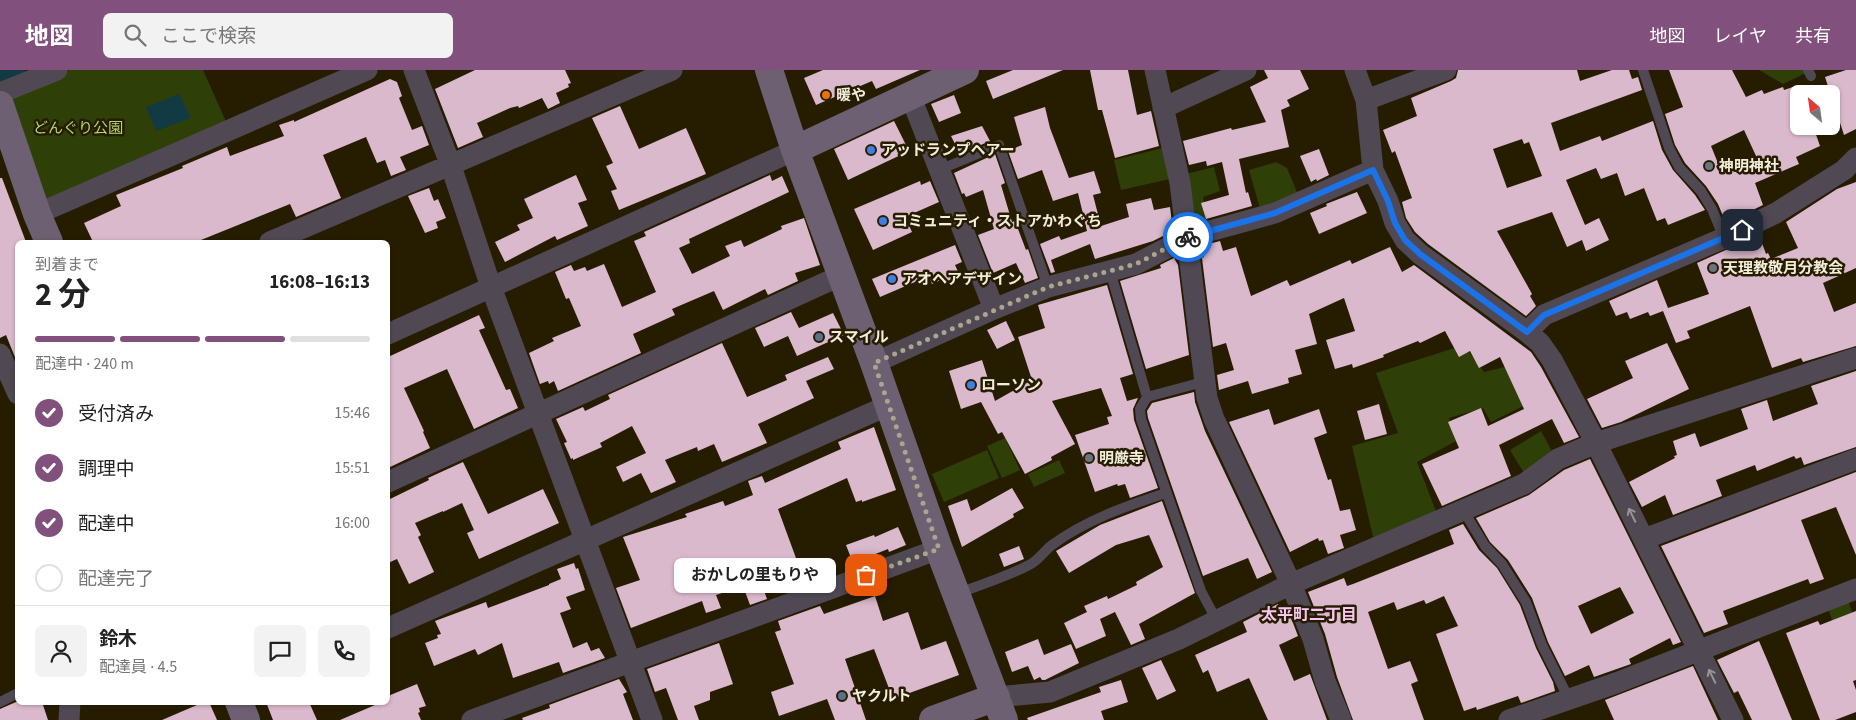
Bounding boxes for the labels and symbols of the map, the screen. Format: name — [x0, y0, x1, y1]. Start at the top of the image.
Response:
place label: 暖や — [836, 85, 866, 106]
north arrow — [1790, 85, 1840, 135]
marker: 暖や — [820, 89, 832, 101]
park label: どんぐり公園 — [33, 118, 123, 139]
place label: アッドランプヘアー — [881, 140, 1015, 161]
marker: アッドランプヘアー — [865, 144, 877, 156]
place label: 神明神社 — [1718, 156, 1779, 177]
marker: 神明神社 — [1703, 160, 1715, 172]
pin — [1721, 209, 1763, 251]
place label: コミュニティ・ストアかわぐち — [893, 211, 1102, 232]
courier — [1163, 212, 1213, 262]
marker: コミュニティ・ストアかわぐち — [877, 215, 889, 227]
place label: 天理教敬月分教会 — [1723, 258, 1843, 279]
marker: 天理教敬月分教会 — [1707, 262, 1719, 274]
place label: アオヘアデザイン — [902, 269, 1022, 290]
marker: アオヘアデザイン — [886, 273, 898, 285]
place label: スマイル — [829, 327, 889, 348]
marker: スマイル — [813, 331, 825, 343]
place label: ローソン — [981, 375, 1041, 396]
marker: ローソン — [965, 379, 977, 391]
place label: 明厳寺 — [1099, 448, 1144, 469]
marker: 明厳寺 — [1083, 452, 1095, 464]
one-way arrow — [1627, 507, 1637, 522]
pin — [845, 554, 887, 596]
callout: おかしの里もりや — [674, 558, 836, 592]
district label: 太平町二丁目 — [1261, 604, 1357, 626]
one-way arrow — [1706, 669, 1716, 684]
place label: ヤクルト — [852, 686, 912, 707]
marker: ヤクルト — [836, 690, 848, 702]

